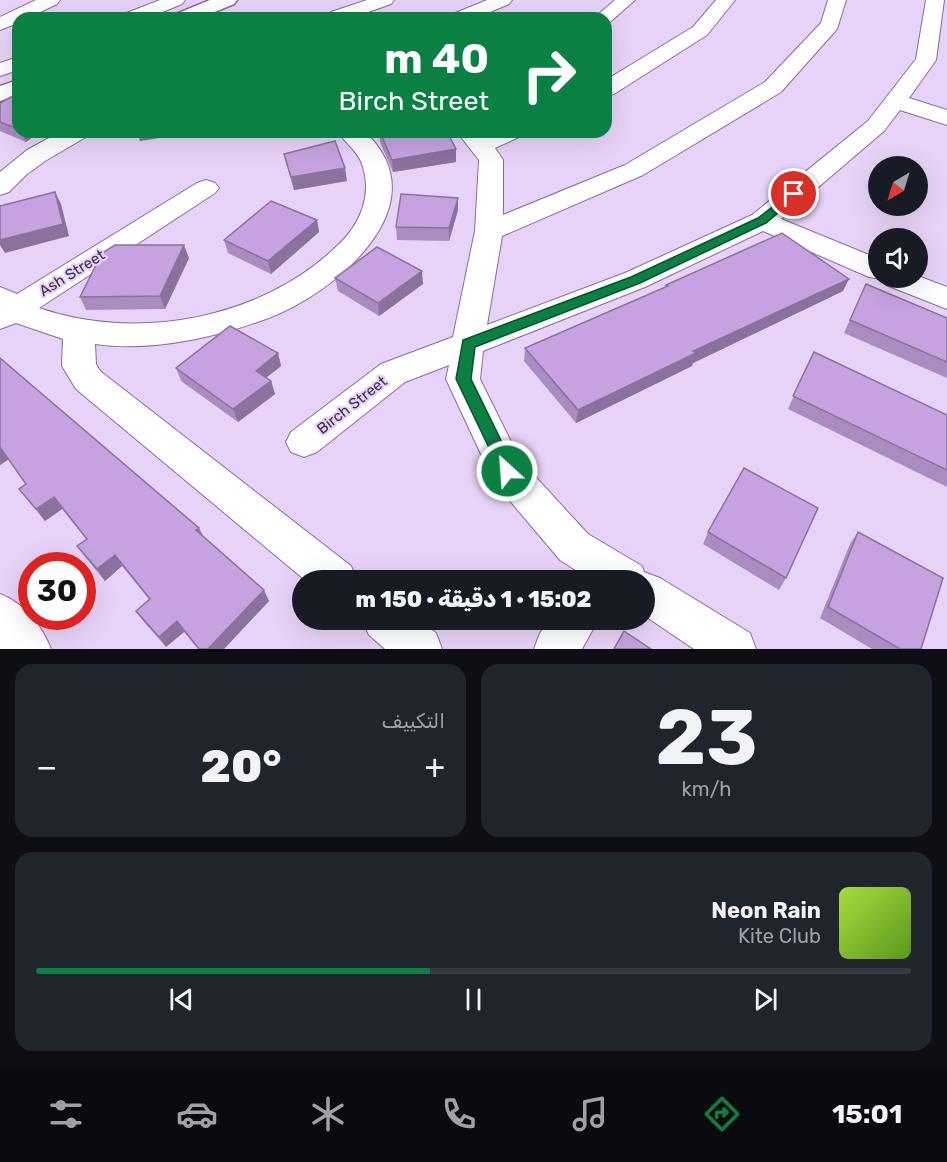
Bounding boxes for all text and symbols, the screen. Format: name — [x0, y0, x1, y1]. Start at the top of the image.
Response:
text: 40 m — [384, 34, 489, 84]
icon: right — [510, 36, 588, 114]
text: Birch Street — [338, 85, 489, 117]
north arrow — [868, 156, 928, 216]
map controls — [868, 156, 928, 288]
pin — [768, 168, 819, 219]
icon: arrive — [777, 177, 810, 210]
button: sound — [868, 228, 928, 288]
street label: Ash Street — [36, 246, 108, 300]
street label: Birch Street — [313, 372, 391, 438]
position arrow — [475, 439, 539, 503]
speed limit sign: 30 — [18, 552, 96, 630]
text: 15:02 · 1 دقيقة · 150 m — [356, 586, 591, 613]
text: 23 — [655, 691, 758, 784]
text: التكييف — [382, 709, 445, 733]
text: 20° — [201, 740, 281, 793]
text: − — [36, 747, 57, 786]
text: + — [424, 747, 445, 786]
text: km/h — [682, 777, 731, 801]
text: Neon Rain — [711, 897, 821, 924]
text: Kite Club — [738, 924, 821, 948]
icon: previous — [165, 983, 198, 1016]
icon: pause — [457, 983, 490, 1016]
icon: next — [749, 983, 782, 1016]
icon: filters — [45, 1093, 87, 1135]
icon: car — [176, 1093, 218, 1135]
icon: climate — [307, 1093, 349, 1135]
icon: phone — [438, 1093, 480, 1135]
icon: music — [569, 1093, 611, 1135]
icon: directions — [701, 1093, 743, 1135]
text: 15:01 — [832, 1098, 902, 1130]

